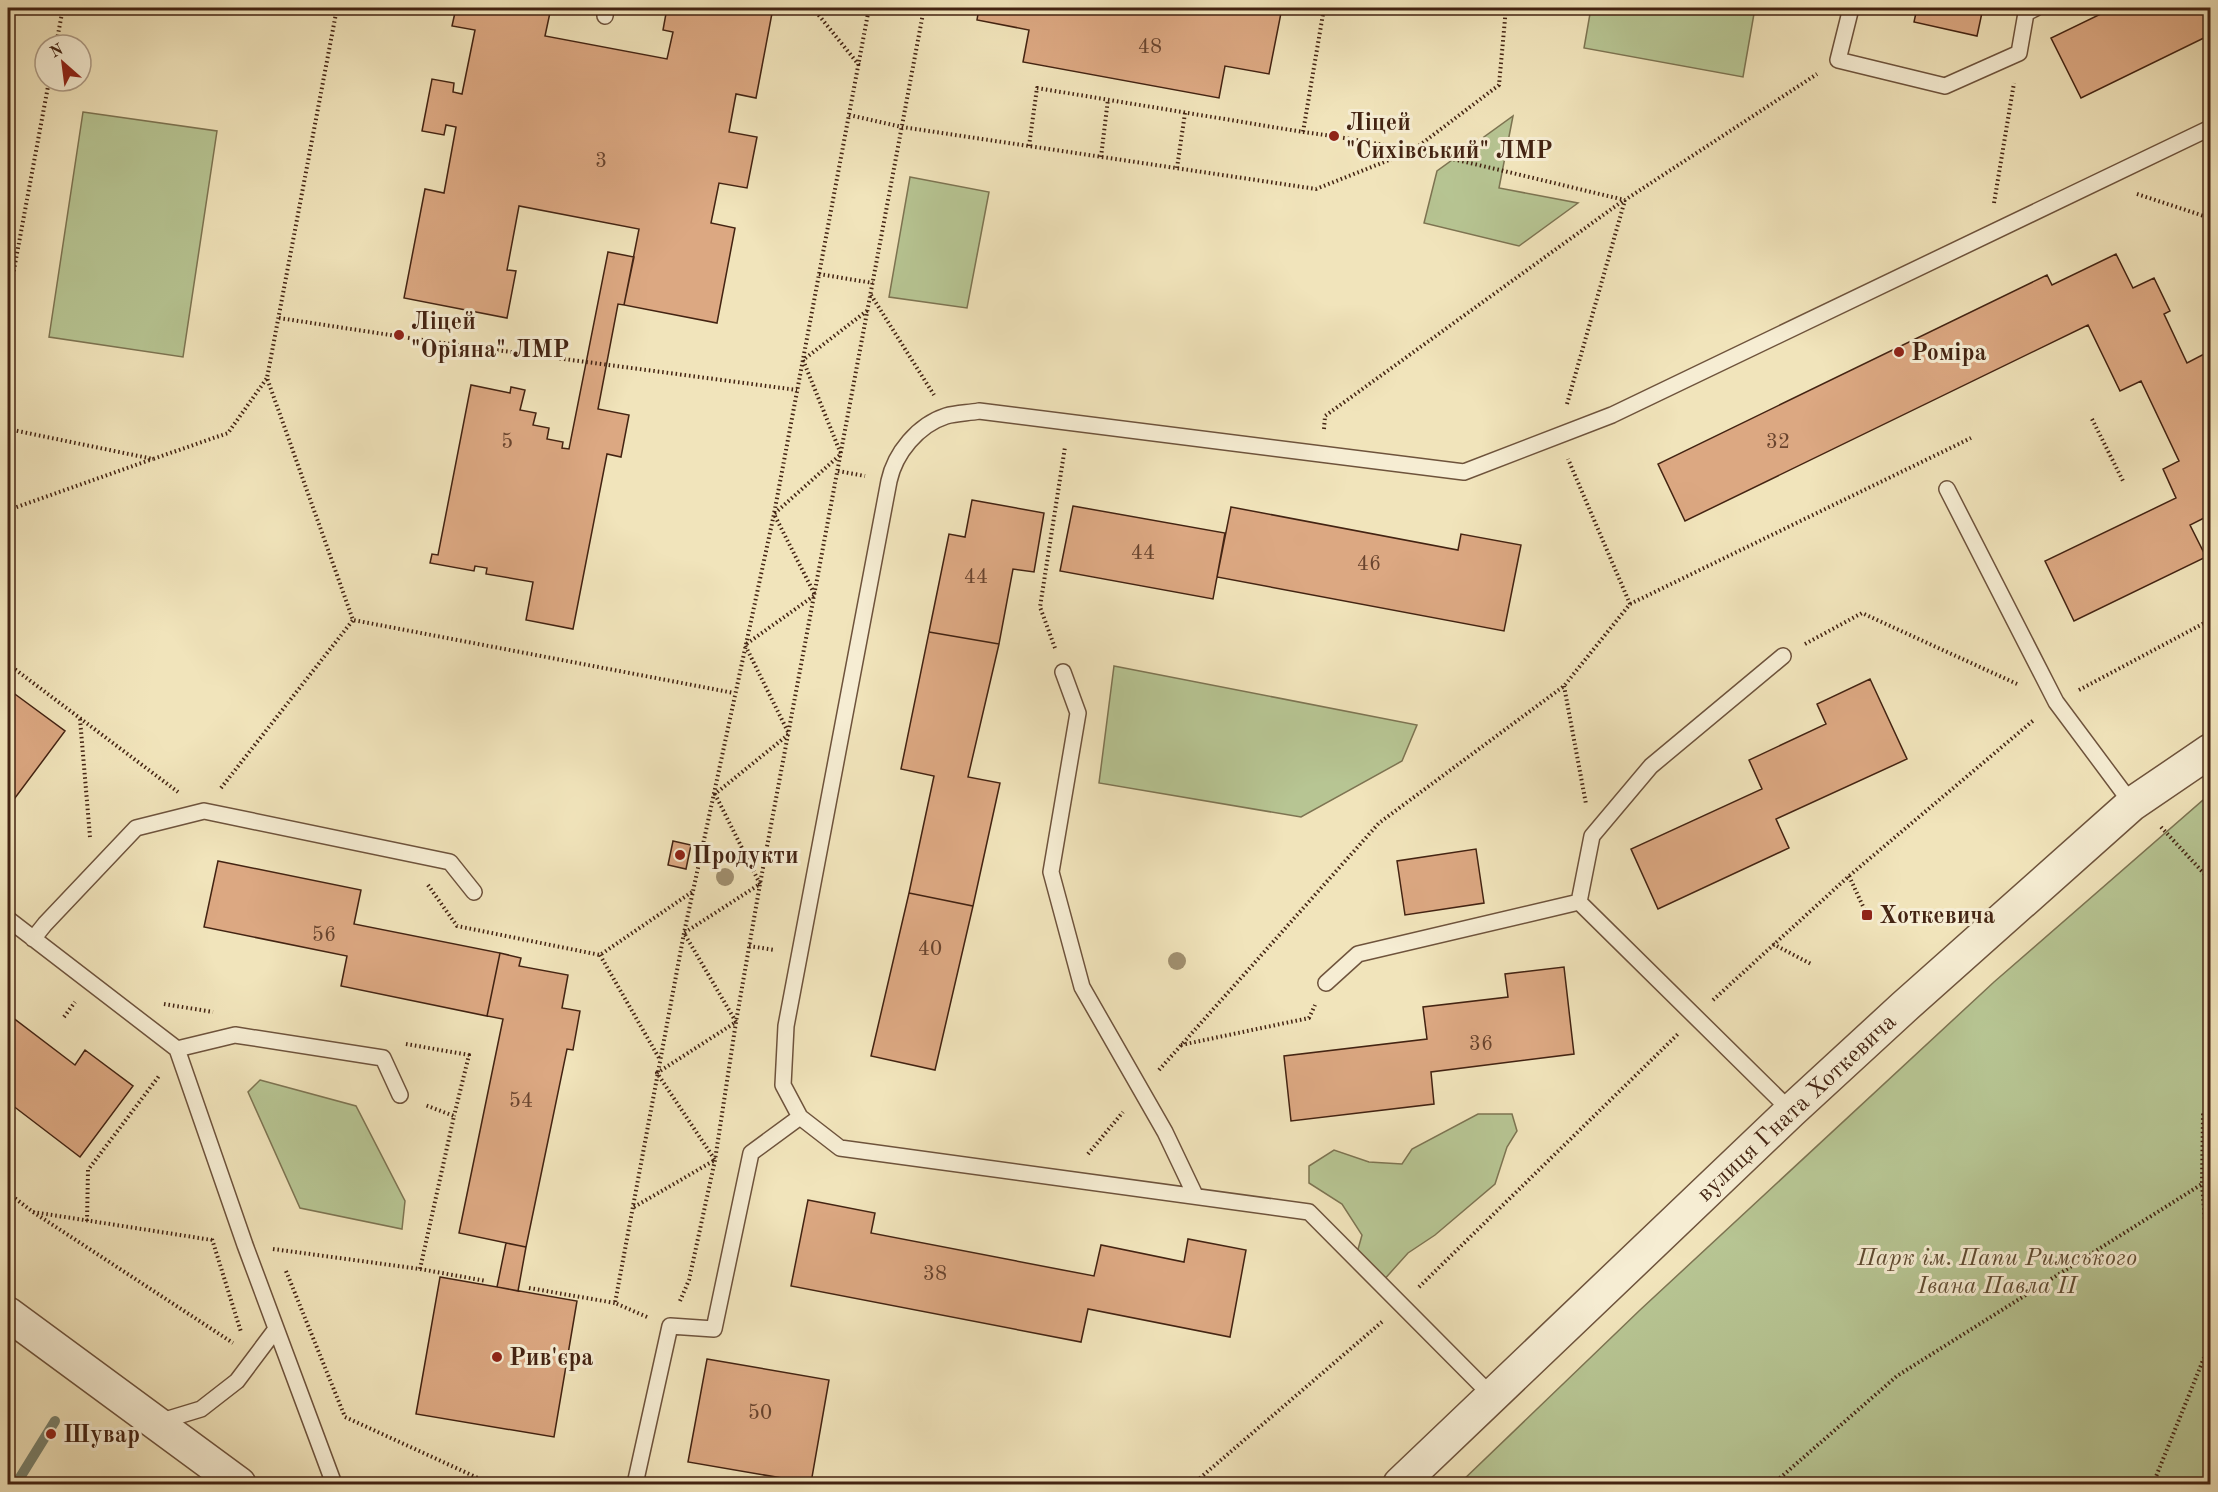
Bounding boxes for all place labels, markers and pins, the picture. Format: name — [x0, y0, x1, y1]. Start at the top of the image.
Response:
place label: Ліцей "Сихівський" ЛМР — [1346, 112, 1553, 164]
marker: Ліцей "Сихівський" ЛМР — [1327, 129, 1341, 143]
place label: Ліцей "Оріяна" ЛМР — [411, 311, 569, 363]
marker: Ліцей "Оріяна" ЛМР — [392, 328, 406, 342]
place label: Роміра — [1911, 342, 1987, 366]
marker: Роміра — [1892, 345, 1906, 359]
place label: Продукти — [692, 845, 799, 869]
marker: Продукти — [673, 848, 687, 862]
place label: Хоткевича — [1879, 905, 1995, 929]
marker: Хоткевича — [1860, 908, 1874, 922]
place label: Рив'єра — [509, 1347, 593, 1371]
marker: Рив'єра — [490, 1350, 504, 1364]
place label: Шувар — [63, 1424, 140, 1448]
marker: Шувар — [44, 1427, 58, 1441]

